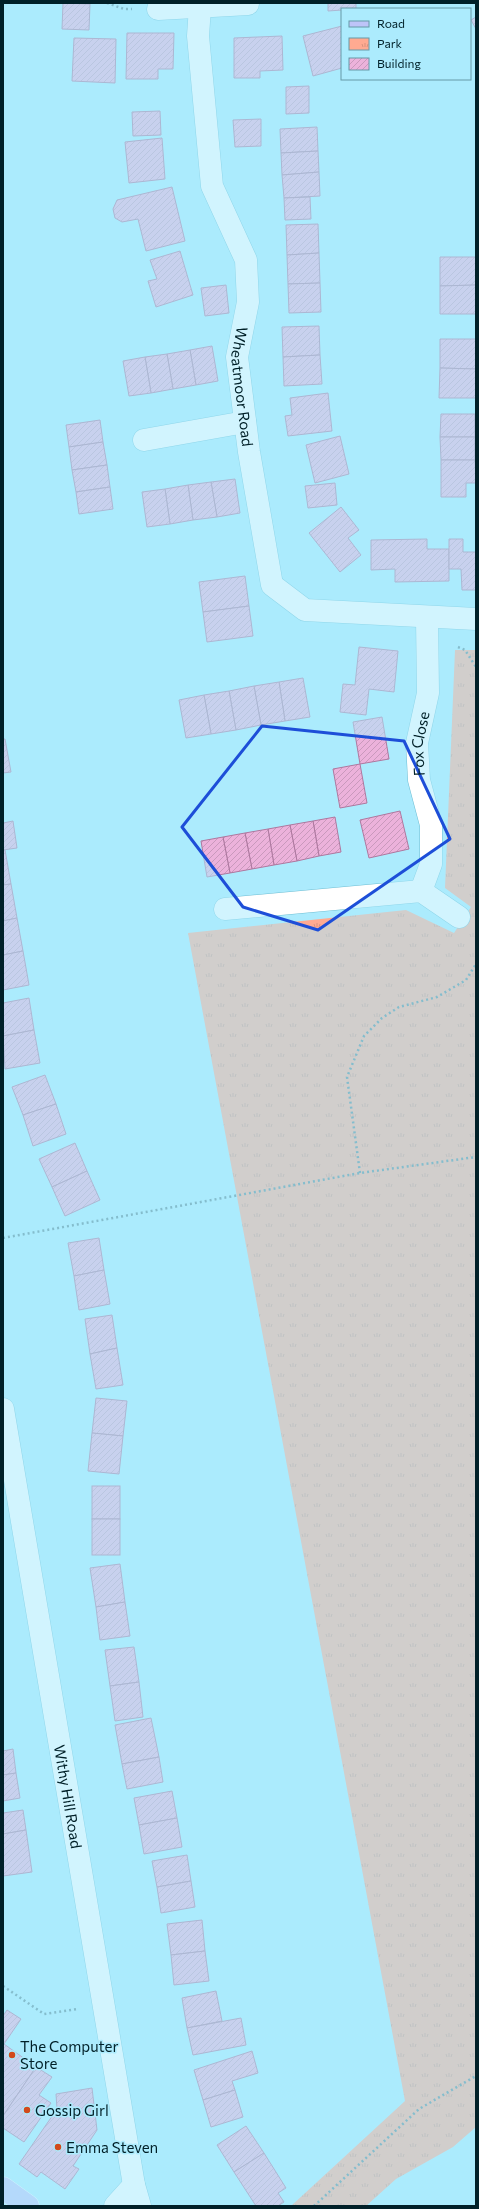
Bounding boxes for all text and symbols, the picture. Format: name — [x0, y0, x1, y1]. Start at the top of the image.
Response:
legend — [341, 8, 471, 80]
text: Road — [377, 16, 405, 30]
text: Park — [377, 36, 403, 50]
text: Building — [377, 56, 421, 70]
street label: Wheatmoor Road — [228, 325, 257, 448]
street label: Fox Close — [408, 709, 433, 777]
street label: Withy Hill Road — [51, 1743, 86, 1850]
place label: The Computer Store — [20, 2037, 119, 2072]
marker: The Computer Store — [7, 2050, 17, 2060]
place label: Gossip Girl — [35, 2101, 109, 2119]
marker: Gossip Girl — [22, 2105, 32, 2115]
place label: Emma Steven — [66, 2138, 158, 2156]
marker: Emma Steven — [53, 2142, 63, 2152]

